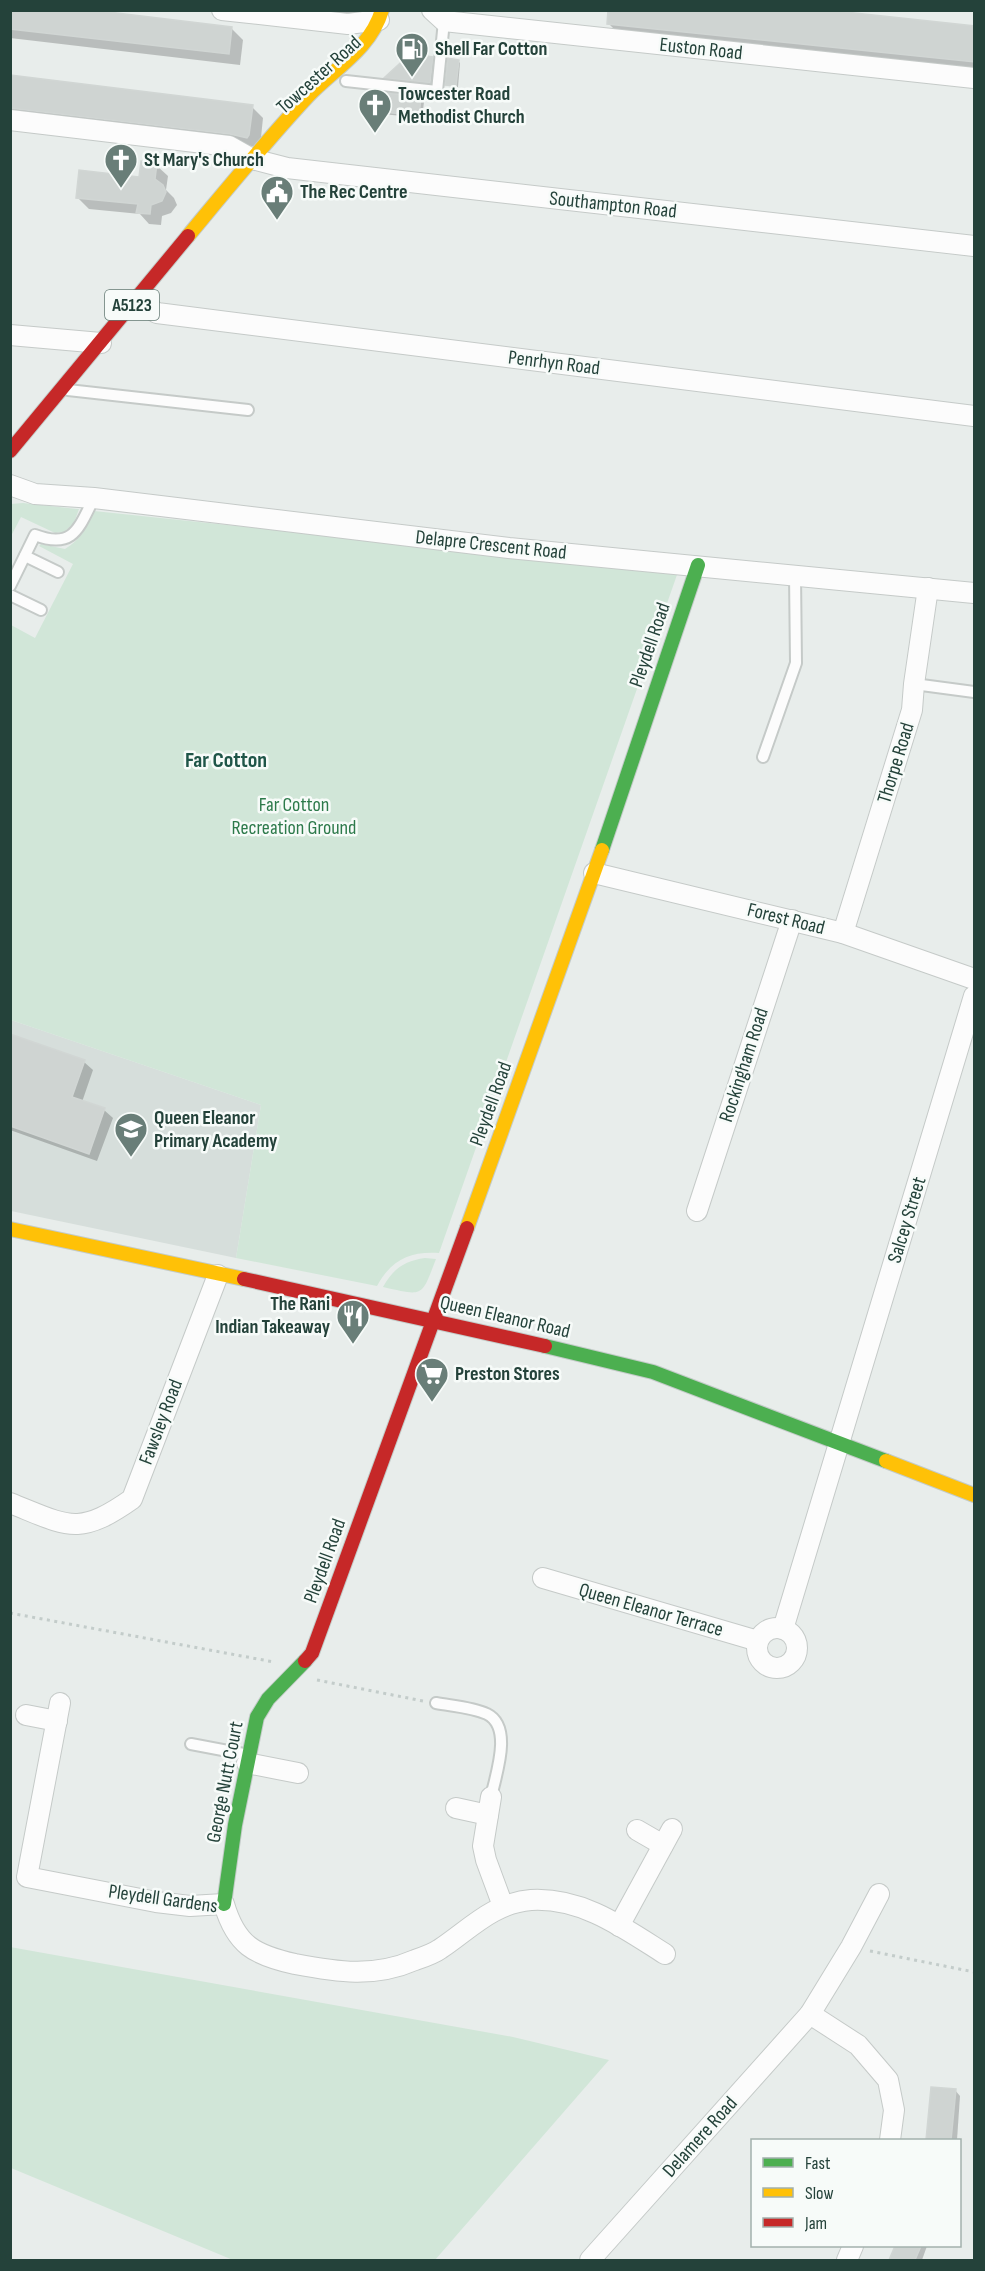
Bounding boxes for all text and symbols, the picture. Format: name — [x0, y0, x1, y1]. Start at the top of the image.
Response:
street label: Towcester Road — [272, 31, 366, 119]
fuel station icon: Shell Far Cotton — [394, 31, 430, 78]
street label: Euston Road — [658, 33, 744, 65]
place label: Shell Far Cotton — [435, 37, 547, 61]
place label: Towcester Road Methodist Church — [398, 82, 525, 129]
church icon: Towcester Road Methodist Church — [357, 87, 393, 134]
church icon: St Mary's Church — [103, 142, 139, 189]
place label: St Mary's Church — [144, 148, 264, 172]
public building icon: The Rec Centre — [259, 174, 295, 221]
place label: The Rec Centre — [300, 180, 408, 204]
street label: Southampton Road — [548, 186, 678, 224]
road number: A5123 — [105, 290, 159, 320]
street label: Penrhyn Road — [507, 345, 601, 381]
street label: Delapre Crescent Road — [414, 525, 568, 565]
street label: Pleydell Road — [624, 600, 676, 690]
street label: Thorpe Road — [872, 720, 920, 806]
district label: Far Cotton — [185, 747, 267, 774]
park label: Far Cotton Recreation Ground — [232, 793, 356, 840]
street label: Forest Road — [745, 898, 827, 940]
street label: Rockingham Road — [714, 1005, 774, 1125]
street label: Pleydell Road — [465, 1059, 517, 1149]
place label: Queen Eleanor Primary Academy — [154, 1106, 278, 1153]
school or university icon: Queen Eleanor Primary Academy — [113, 1111, 149, 1158]
street label: Salcey Street — [883, 1174, 931, 1266]
street label: Queen Eleanor Road — [438, 1290, 572, 1344]
place label: The Rani Indian Takeaway — [215, 1292, 331, 1339]
restaurant icon: The Rani Indian Takeaway — [335, 1298, 371, 1345]
supermarket icon: Preston Stores — [414, 1356, 450, 1403]
place label: Preston Stores — [455, 1362, 560, 1386]
street label: Fawsley Road — [134, 1376, 188, 1468]
street label: Pleydell Road — [299, 1516, 351, 1606]
street label: Queen Eleanor Terrace — [576, 1578, 726, 1642]
street label: George Nutt Court — [201, 1719, 249, 1845]
street label: Pleydell Gardens — [107, 1879, 219, 1919]
street label: Delamere Road — [658, 2092, 742, 2182]
legend — [751, 2139, 961, 2247]
text: Fast — [805, 2153, 831, 2174]
text: Slow — [805, 2183, 834, 2204]
text: Jam — [804, 2213, 827, 2234]

